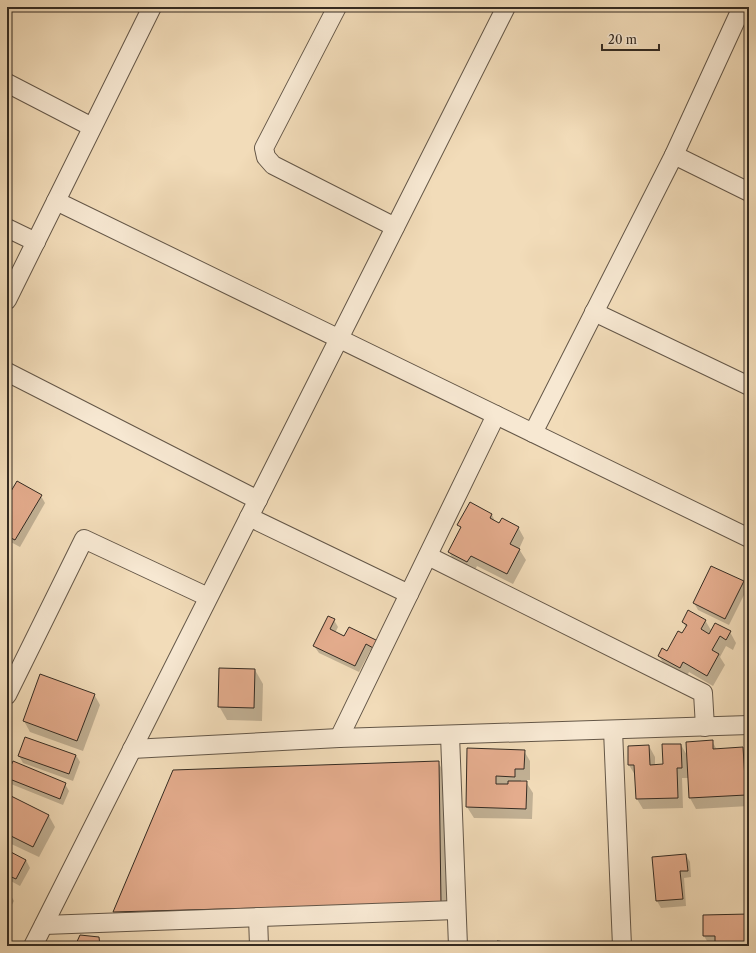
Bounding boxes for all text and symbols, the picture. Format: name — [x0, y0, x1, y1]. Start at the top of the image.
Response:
scale bar — [602, 26, 659, 52]
text: 20 m — [608, 32, 637, 47]

